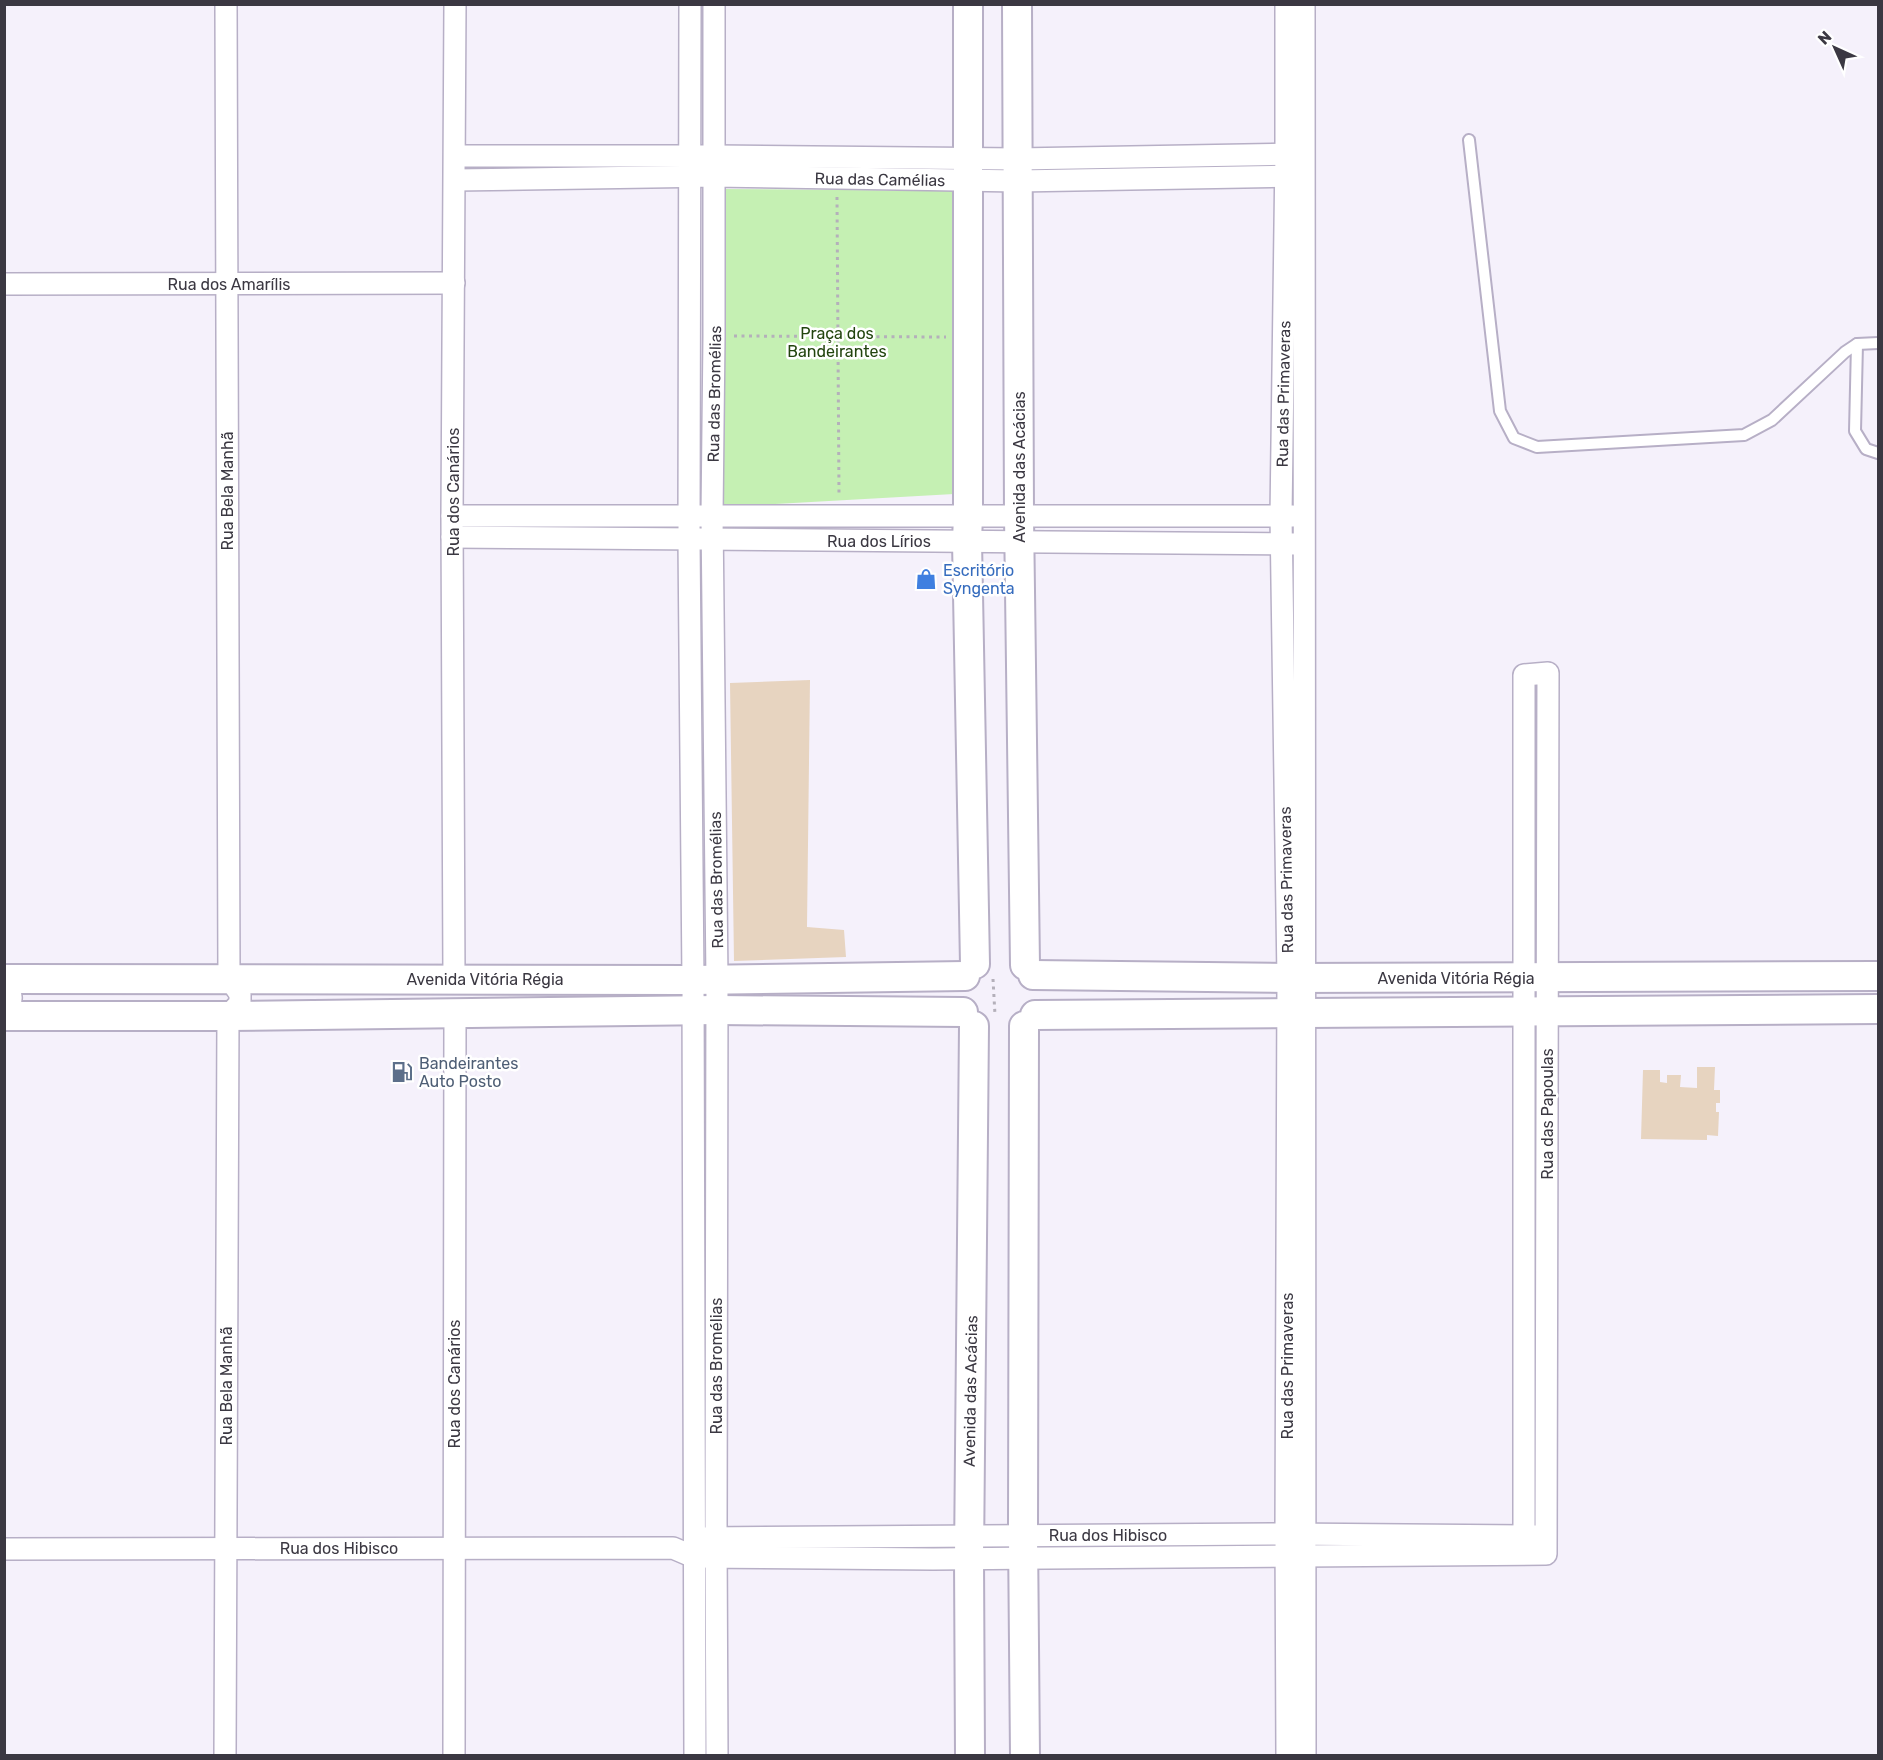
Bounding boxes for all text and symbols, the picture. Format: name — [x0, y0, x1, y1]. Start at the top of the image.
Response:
north arrow — [1805, 18, 1865, 78]
text: N — [1814, 27, 1836, 49]
street label: Rua das Camélias — [814, 169, 946, 190]
street label: Rua dos Amarílis — [168, 275, 290, 294]
street label: Rua das Primaveras — [1273, 320, 1294, 468]
park label: Praça dos Bandeirantes — [787, 324, 887, 361]
street label: Rua das Bromélias — [704, 325, 725, 463]
street label: Avenida das Acácias — [1010, 391, 1029, 543]
street label: Rua dos Canários — [444, 428, 463, 556]
street label: Rua Bela Manhã — [218, 432, 237, 550]
street label: Rua dos Lírios — [827, 532, 931, 551]
place label: Escritório Syngenta — [943, 561, 1015, 598]
shop icon: Escritório Syngenta — [914, 567, 938, 591]
street label: Rua das Primaveras — [1276, 806, 1297, 954]
street label: Rua das Bromélias — [706, 811, 727, 949]
street label: Avenida Vitória Régia — [1377, 969, 1535, 988]
street label: Avenida Vitória Régia — [406, 970, 564, 989]
street label: Rua das Papoulas — [1538, 1048, 1557, 1180]
place label: Bandeirantes Auto Posto — [419, 1054, 518, 1091]
fuel station icon: Bandeirantes Auto Posto — [390, 1060, 414, 1084]
street label: Rua das Primaveras — [1278, 1293, 1297, 1439]
street label: Rua das Bromélias — [707, 1297, 726, 1435]
street label: Avenida das Acácias — [960, 1315, 981, 1467]
street label: Rua dos Canários — [445, 1320, 464, 1448]
street label: Rua Bela Manhã — [217, 1327, 236, 1445]
street label: Rua dos Hibisco — [1049, 1526, 1167, 1545]
street label: Rua dos Hibisco — [280, 1539, 398, 1558]

